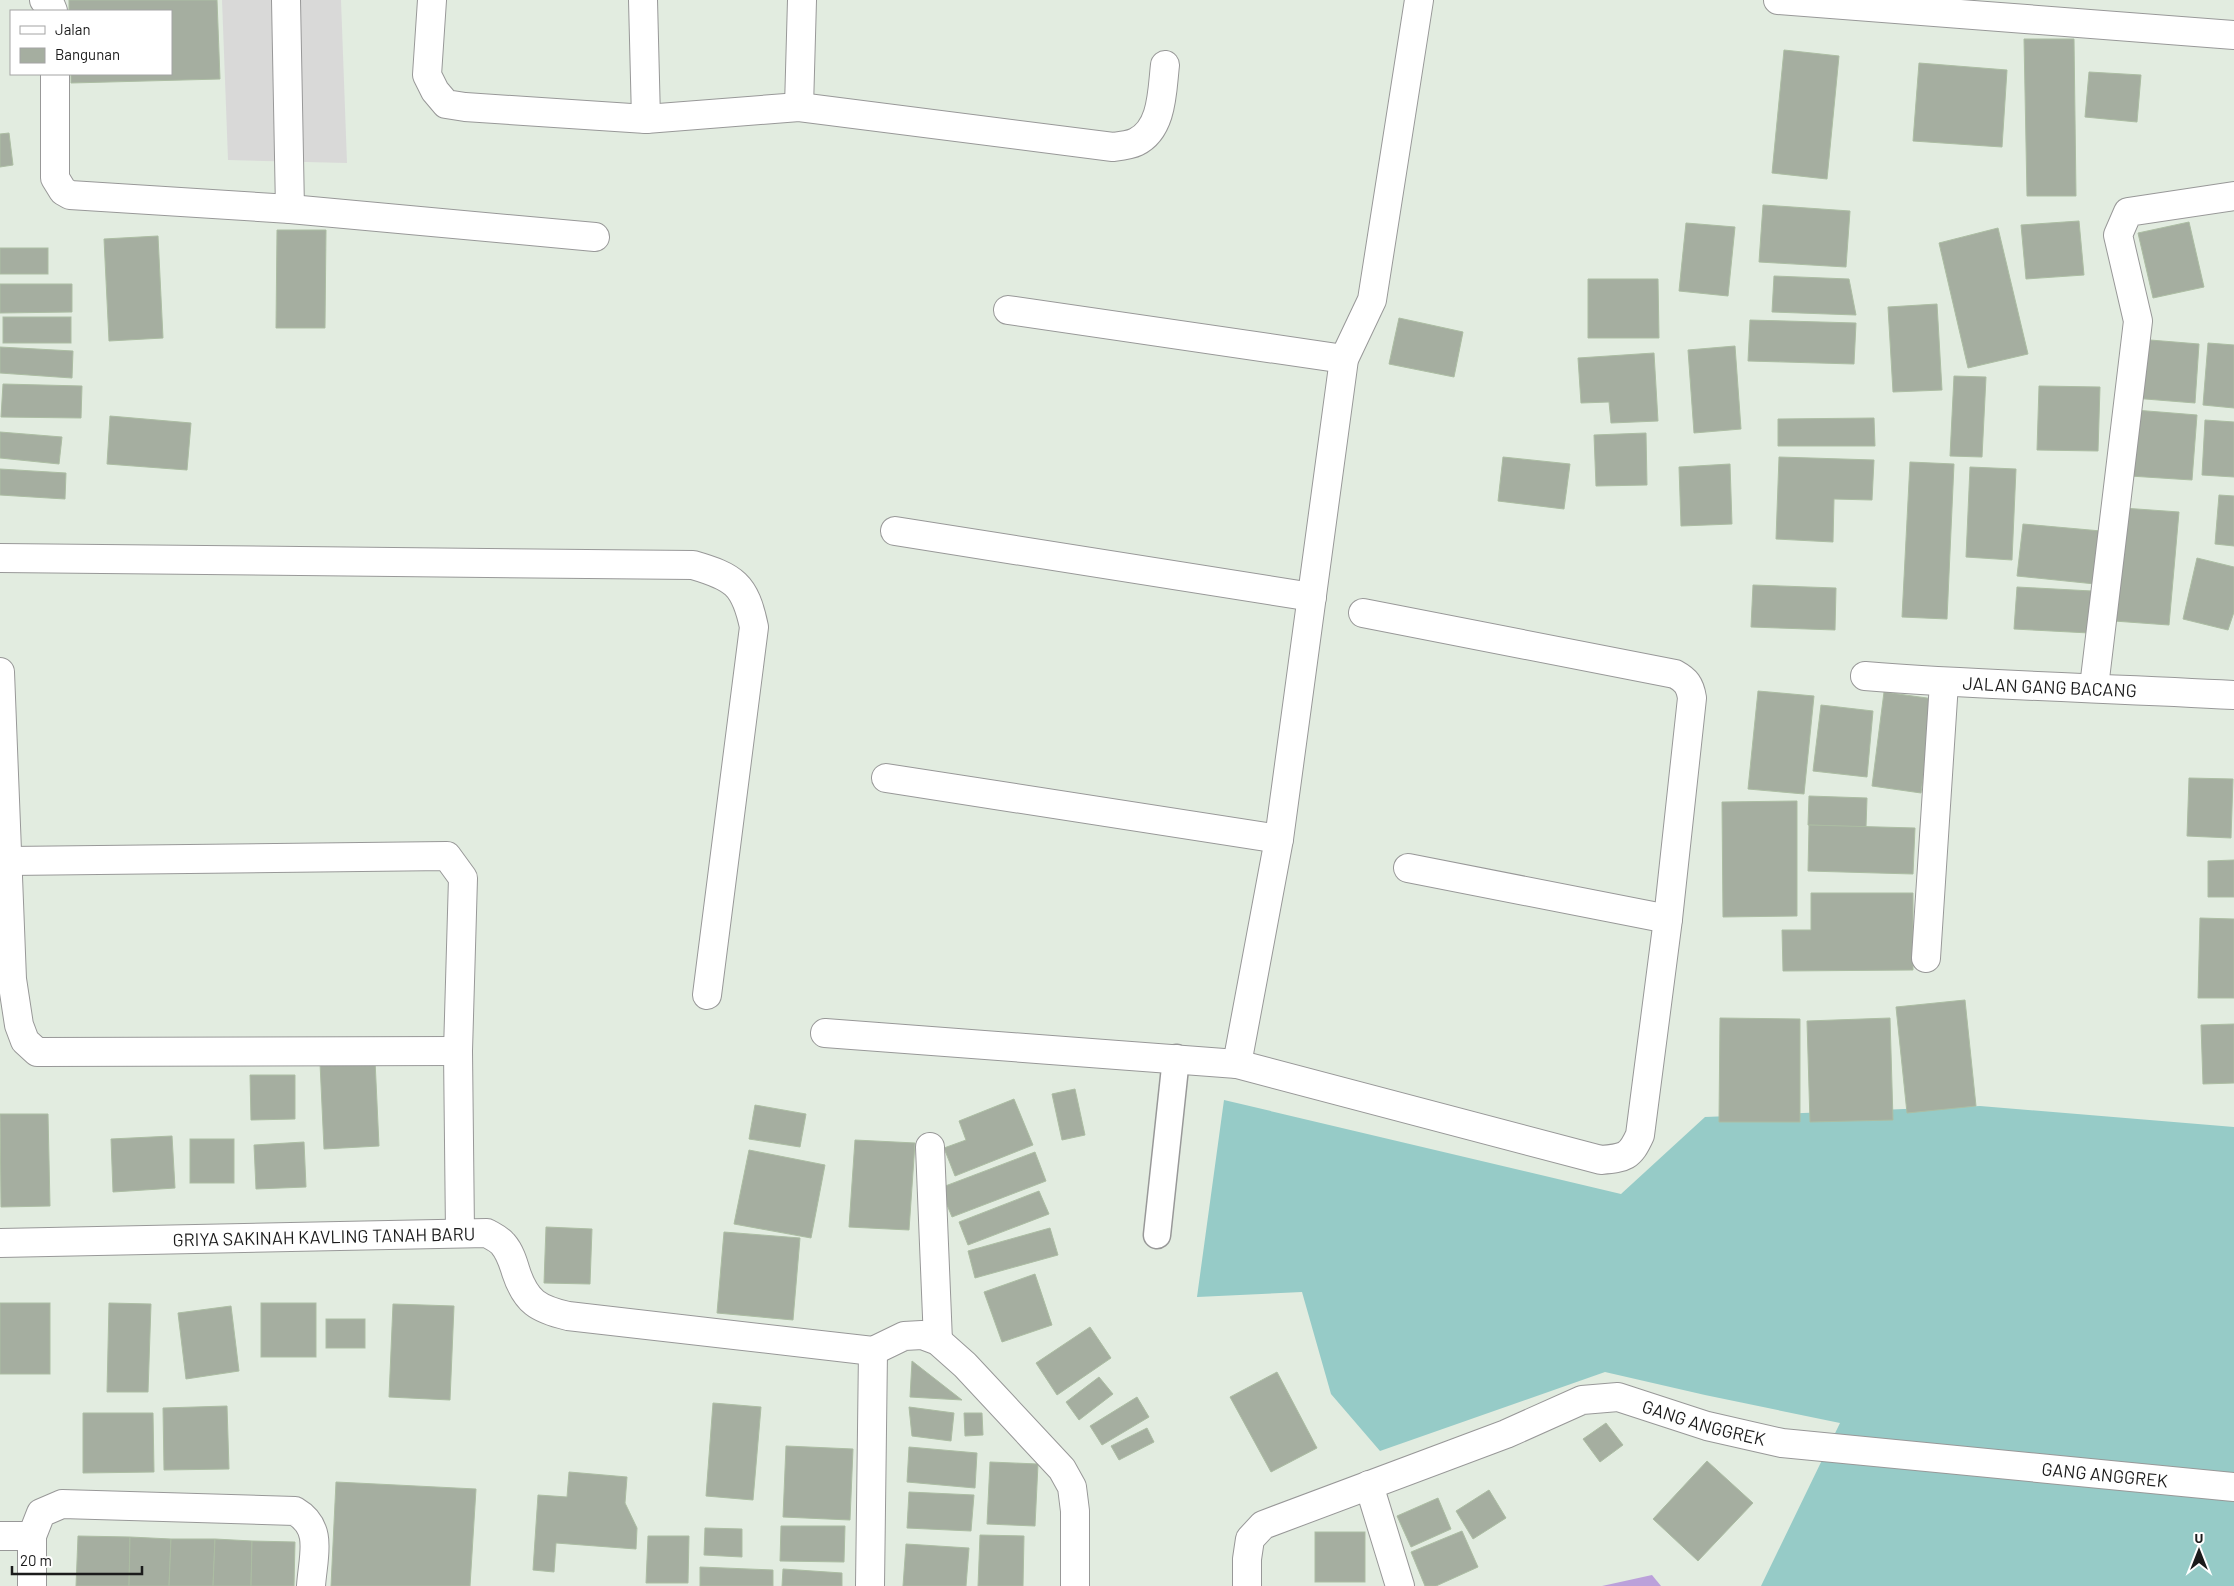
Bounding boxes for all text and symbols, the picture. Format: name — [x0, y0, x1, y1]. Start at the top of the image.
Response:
legend — [10, 10, 172, 75]
text: Jalan — [55, 20, 91, 38]
text: Bangunan — [55, 45, 120, 63]
street label: JALAN GANG BACANG — [1962, 672, 2137, 701]
street label: GRIYA SAKINAH KAVLING TANAH BARU — [172, 1222, 476, 1250]
street label: GANG ANGGREK — [1640, 1395, 1768, 1450]
street label: GANG ANGGREK — [2041, 1457, 2169, 1492]
north arrow — [2174, 1526, 2224, 1576]
text: U — [2195, 1529, 2204, 1546]
scale bar — [12, 1544, 142, 1576]
text: 20 m — [20, 1551, 52, 1569]

